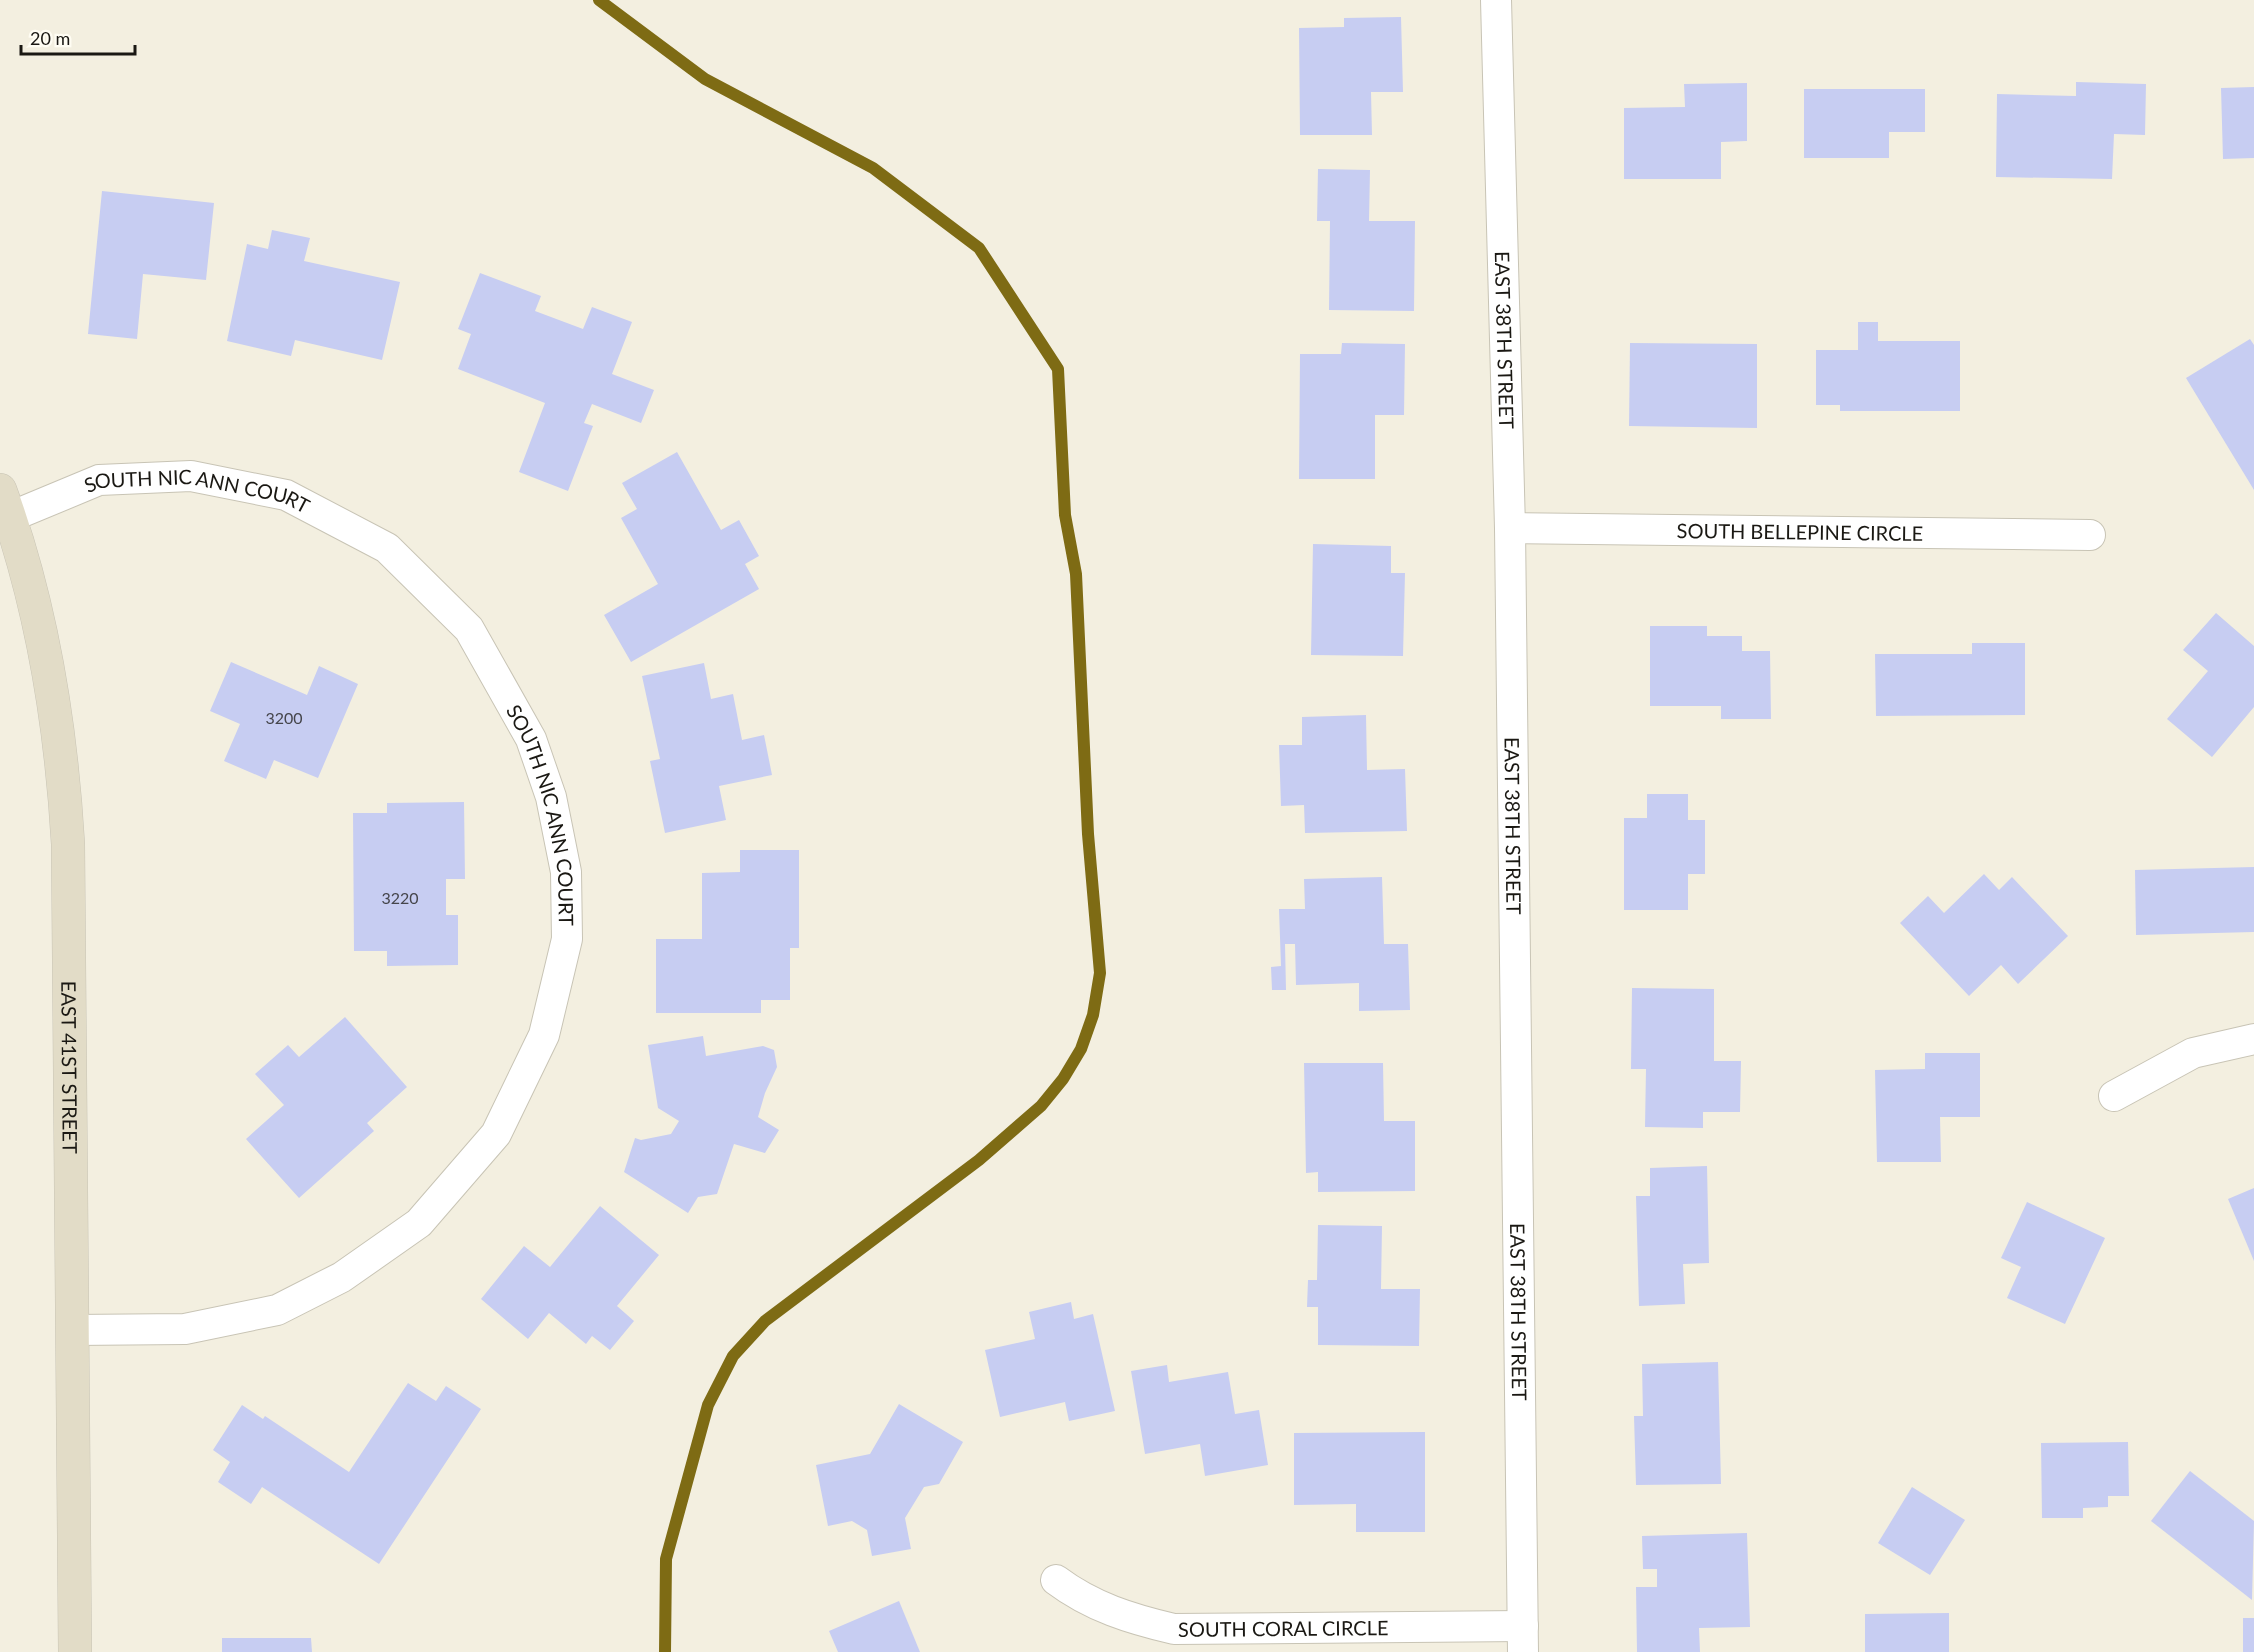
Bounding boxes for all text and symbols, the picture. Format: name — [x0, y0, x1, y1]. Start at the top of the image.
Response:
scale bar — [21, 18, 135, 56]
text: 20 m — [30, 27, 70, 49]
street label: EAST 38TH STREET — [1491, 251, 1519, 429]
street label: SOUTH NIC ANN COURT — [80, 464, 314, 518]
street label: SOUTH BELLEPINE CIRCLE — [1677, 518, 1923, 545]
street label: SOUTH NIC ANN COURT — [502, 700, 579, 926]
house number: 3200 — [265, 708, 303, 727]
street label: EAST 38TH STREET — [1500, 737, 1526, 915]
house number: 3220 — [381, 888, 419, 907]
street label: EAST 41ST STREET — [57, 981, 83, 1154]
street label: EAST 38TH STREET — [1506, 1223, 1532, 1401]
street label: SOUTH CORAL CIRCLE — [1178, 1615, 1389, 1641]

